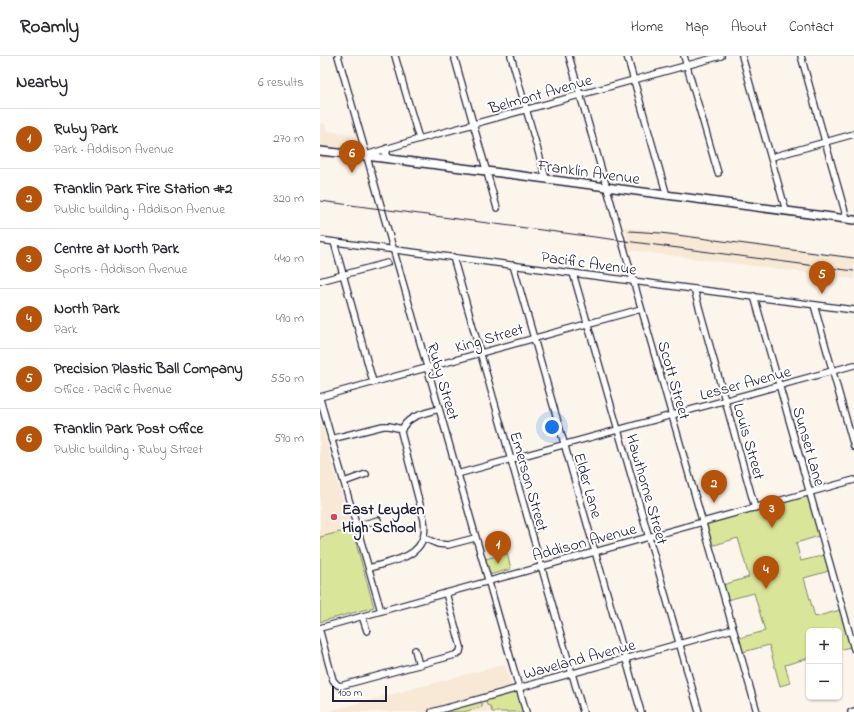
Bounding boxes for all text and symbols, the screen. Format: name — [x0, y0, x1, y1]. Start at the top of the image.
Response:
text: Roamly — [20, 14, 79, 41]
text: Home — [631, 17, 663, 38]
text: Map — [685, 17, 709, 38]
text: About — [731, 17, 767, 38]
text: Contact — [789, 17, 834, 38]
street label: Belmont Avenue — [485, 68, 596, 121]
text: Nearby — [16, 70, 68, 95]
text: 6 results — [258, 73, 304, 92]
text: Ruby Park — [54, 118, 118, 140]
text: 1 — [27, 129, 31, 148]
text: 270 m — [273, 129, 304, 148]
text: Park · Addison Avenue — [54, 140, 174, 159]
pin: 6 — [339, 140, 365, 173]
street label: Franklin Avenue — [535, 154, 642, 192]
text: Franklin Park Fire Station #2 — [54, 178, 232, 200]
text: 2 — [26, 189, 32, 208]
text: 320 m — [273, 189, 304, 208]
text: Public building · Addison Avenue — [54, 200, 225, 219]
text: Centre at North Park — [54, 238, 179, 260]
street label: Pacific Avenue — [539, 245, 639, 283]
text: 3 — [26, 249, 32, 268]
text: 440 m — [274, 249, 304, 268]
text: Sports · Addison Avenue — [54, 260, 187, 279]
pin: 5 — [809, 261, 835, 294]
text: North Park — [54, 298, 120, 320]
text: 4 — [26, 309, 32, 328]
text: 490 m — [276, 309, 304, 328]
street label: King Street — [453, 318, 527, 360]
text: Park — [54, 320, 78, 339]
street label: Scott Street — [650, 338, 696, 423]
street label: Ruby Street — [420, 340, 465, 424]
text: Precision Plastic Ball Company — [54, 358, 243, 380]
street label: Lesser Avenue — [697, 360, 795, 408]
text: 5 — [25, 369, 33, 388]
text: 550 m — [270, 369, 304, 388]
text: Office · Pacific Avenue — [54, 380, 172, 399]
street label: Louis Street — [726, 400, 771, 483]
street label: Sunset Lane — [785, 404, 831, 490]
your location — [542, 417, 562, 437]
text: Franklin Park Post Office — [54, 418, 203, 440]
text: 6 — [26, 429, 32, 448]
text: 590 m — [274, 429, 304, 448]
street label: Emerson Street — [502, 429, 554, 535]
street label: Hawthorne Street — [619, 431, 674, 548]
text: Public building · Ruby Street — [54, 440, 203, 459]
street label: Elder Lane — [566, 450, 608, 522]
pin: 2 — [701, 470, 727, 503]
pin: 3 — [759, 495, 785, 528]
place label: East Leyden High School — [342, 498, 424, 541]
marker: East Leyden High School — [329, 512, 339, 522]
street label: Addison Avenue — [530, 517, 640, 568]
pin: 1 — [485, 531, 511, 564]
pin: 4 — [753, 556, 779, 589]
map controls — [806, 628, 842, 700]
button: + — [806, 628, 842, 664]
street label: Waveland Avenue — [521, 633, 639, 686]
button: − — [806, 664, 842, 700]
scale bar — [332, 684, 387, 703]
text: 100 m — [338, 685, 362, 701]

